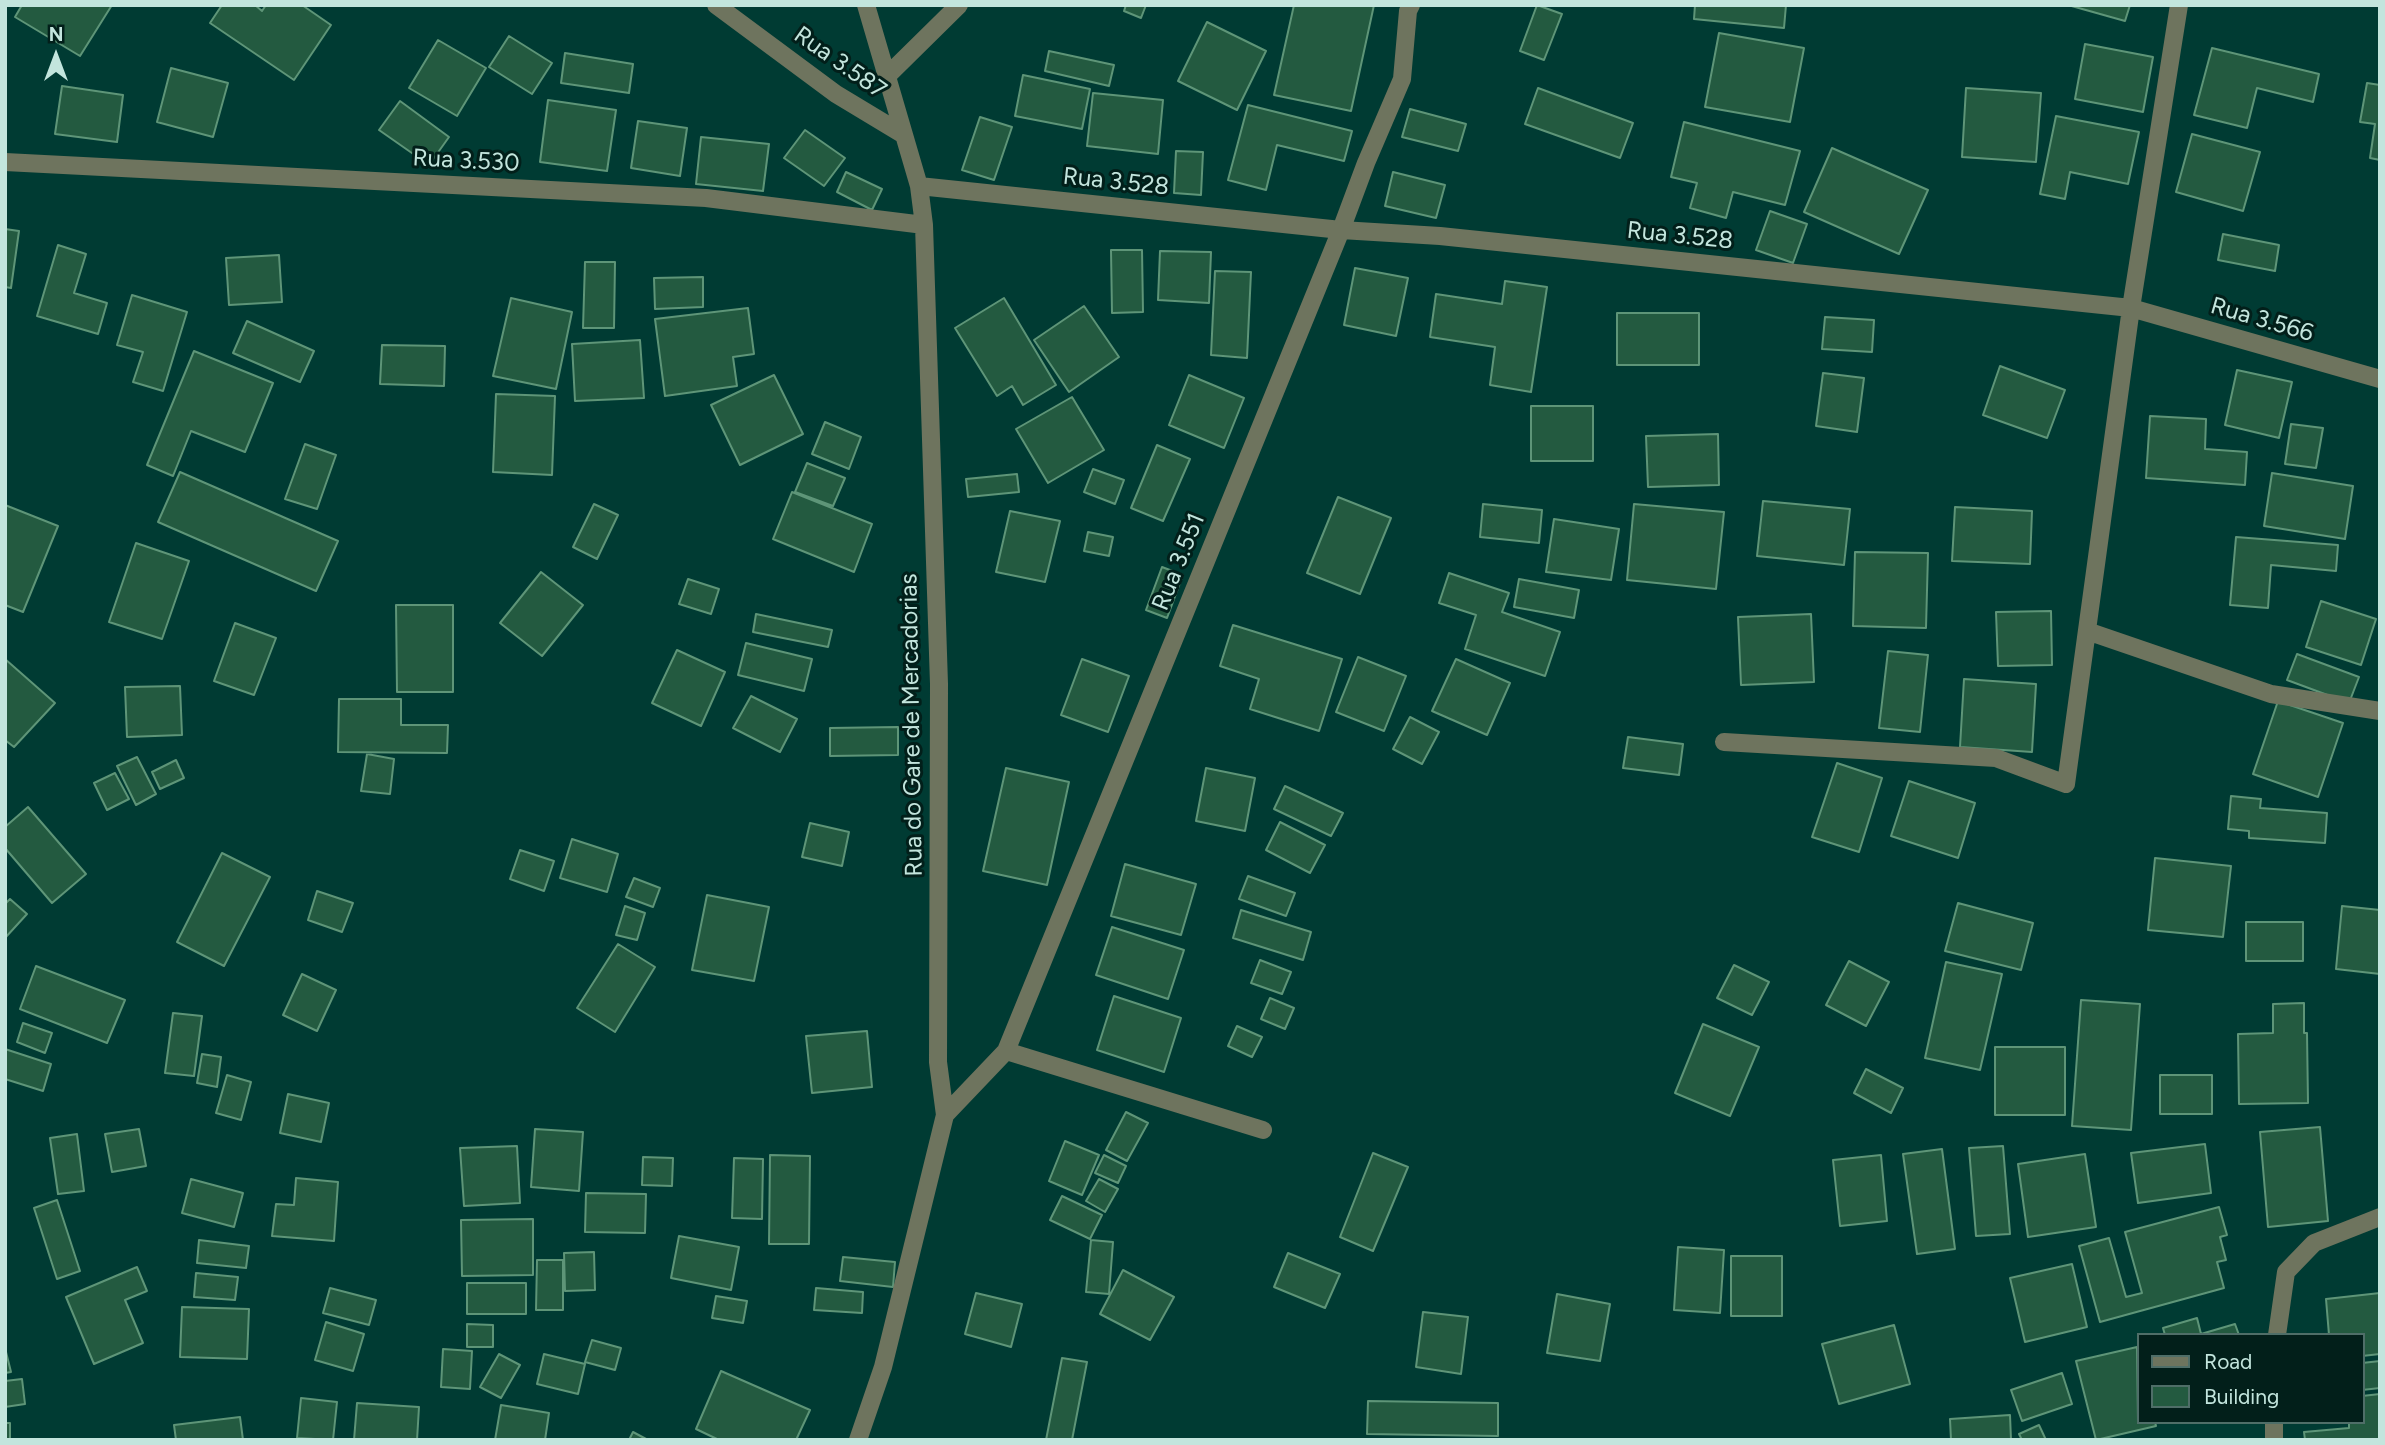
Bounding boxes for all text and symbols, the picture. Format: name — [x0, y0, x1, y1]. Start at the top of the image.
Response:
north arrow — [21, 21, 91, 91]
street label: Rua 3.587 — [788, 21, 892, 105]
text: N — [49, 23, 63, 46]
street label: Rua 3.530 — [412, 144, 520, 178]
street label: Rua 3.528 — [1061, 162, 1171, 202]
street label: Rua 3.528 — [1625, 216, 1735, 256]
street label: Rua 3.566 — [2207, 292, 2317, 348]
street label: Rua 3.551 — [1147, 509, 1211, 615]
street label: Rua do Gare de Mercadorias — [895, 573, 929, 877]
legend — [2136, 1333, 2364, 1424]
text: Road — [2204, 1349, 2252, 1374]
text: Building — [2204, 1384, 2279, 1409]

